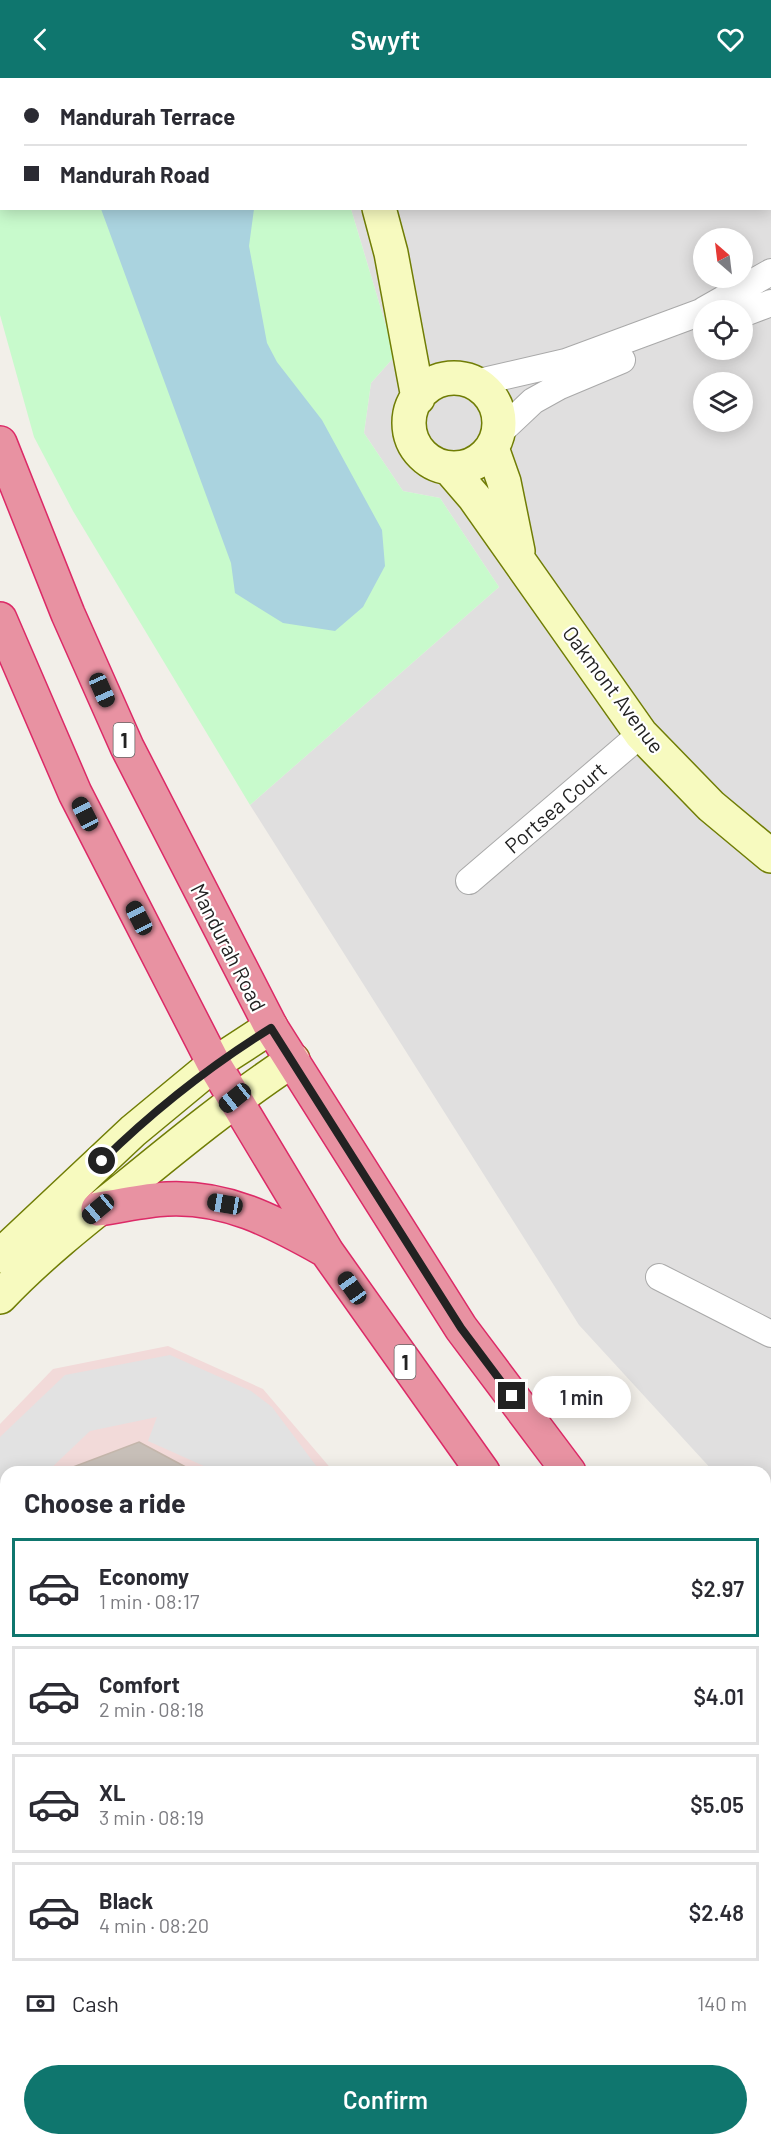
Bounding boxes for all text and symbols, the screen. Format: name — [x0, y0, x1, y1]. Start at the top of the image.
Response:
icon: back — [24, 23, 57, 56]
text: Swyft — [351, 23, 420, 55]
icon: heart — [714, 23, 747, 56]
text: Mandurah Terrace — [60, 103, 235, 129]
text: Mandurah Road — [60, 161, 210, 187]
north arrow — [693, 228, 753, 288]
map controls — [693, 228, 753, 432]
button: locate — [693, 300, 753, 360]
button: layers — [693, 372, 753, 432]
street label: Oakmont Avenue — [558, 620, 670, 758]
car — [86, 670, 118, 710]
road number: 1 — [114, 723, 134, 757]
street label: Portsea Court — [499, 756, 611, 858]
car — [69, 794, 101, 834]
street label: Mandurah Road — [186, 879, 272, 1015]
car — [123, 898, 155, 938]
car — [215, 1080, 255, 1116]
route start — [88, 1147, 115, 1174]
car — [78, 1191, 118, 1227]
car — [206, 1192, 244, 1216]
car — [334, 1268, 370, 1308]
road number: 1 — [394, 1345, 416, 1379]
callout: 1 min — [533, 1375, 632, 1417]
route end — [498, 1382, 525, 1409]
text: 1 min — [560, 1385, 603, 1409]
text: Choose a ride — [24, 1486, 186, 1518]
icon: car — [27, 1561, 81, 1615]
text: Economy — [99, 1563, 189, 1589]
text: $2.97 — [691, 1575, 744, 1601]
text: 1 min · 08:17 — [99, 1589, 200, 1613]
icon: car — [27, 1669, 81, 1723]
text: Comfort — [99, 1671, 180, 1697]
text: $4.01 — [693, 1683, 744, 1709]
text: 2 min · 08:18 — [99, 1697, 204, 1721]
icon: car — [27, 1777, 81, 1831]
text: XL — [99, 1779, 125, 1805]
text: $5.05 — [690, 1791, 744, 1817]
text: 3 min · 08:19 — [99, 1805, 204, 1829]
icon: car — [27, 1885, 81, 1939]
text: Black — [99, 1887, 153, 1913]
text: $2.48 — [689, 1899, 744, 1925]
text: 4 min · 08:20 — [99, 1913, 209, 1937]
icon: cash — [24, 1987, 57, 2020]
text: Cash — [72, 1990, 119, 2016]
text: 140 m — [697, 1991, 747, 2015]
button: Confirm — [24, 2065, 747, 2134]

